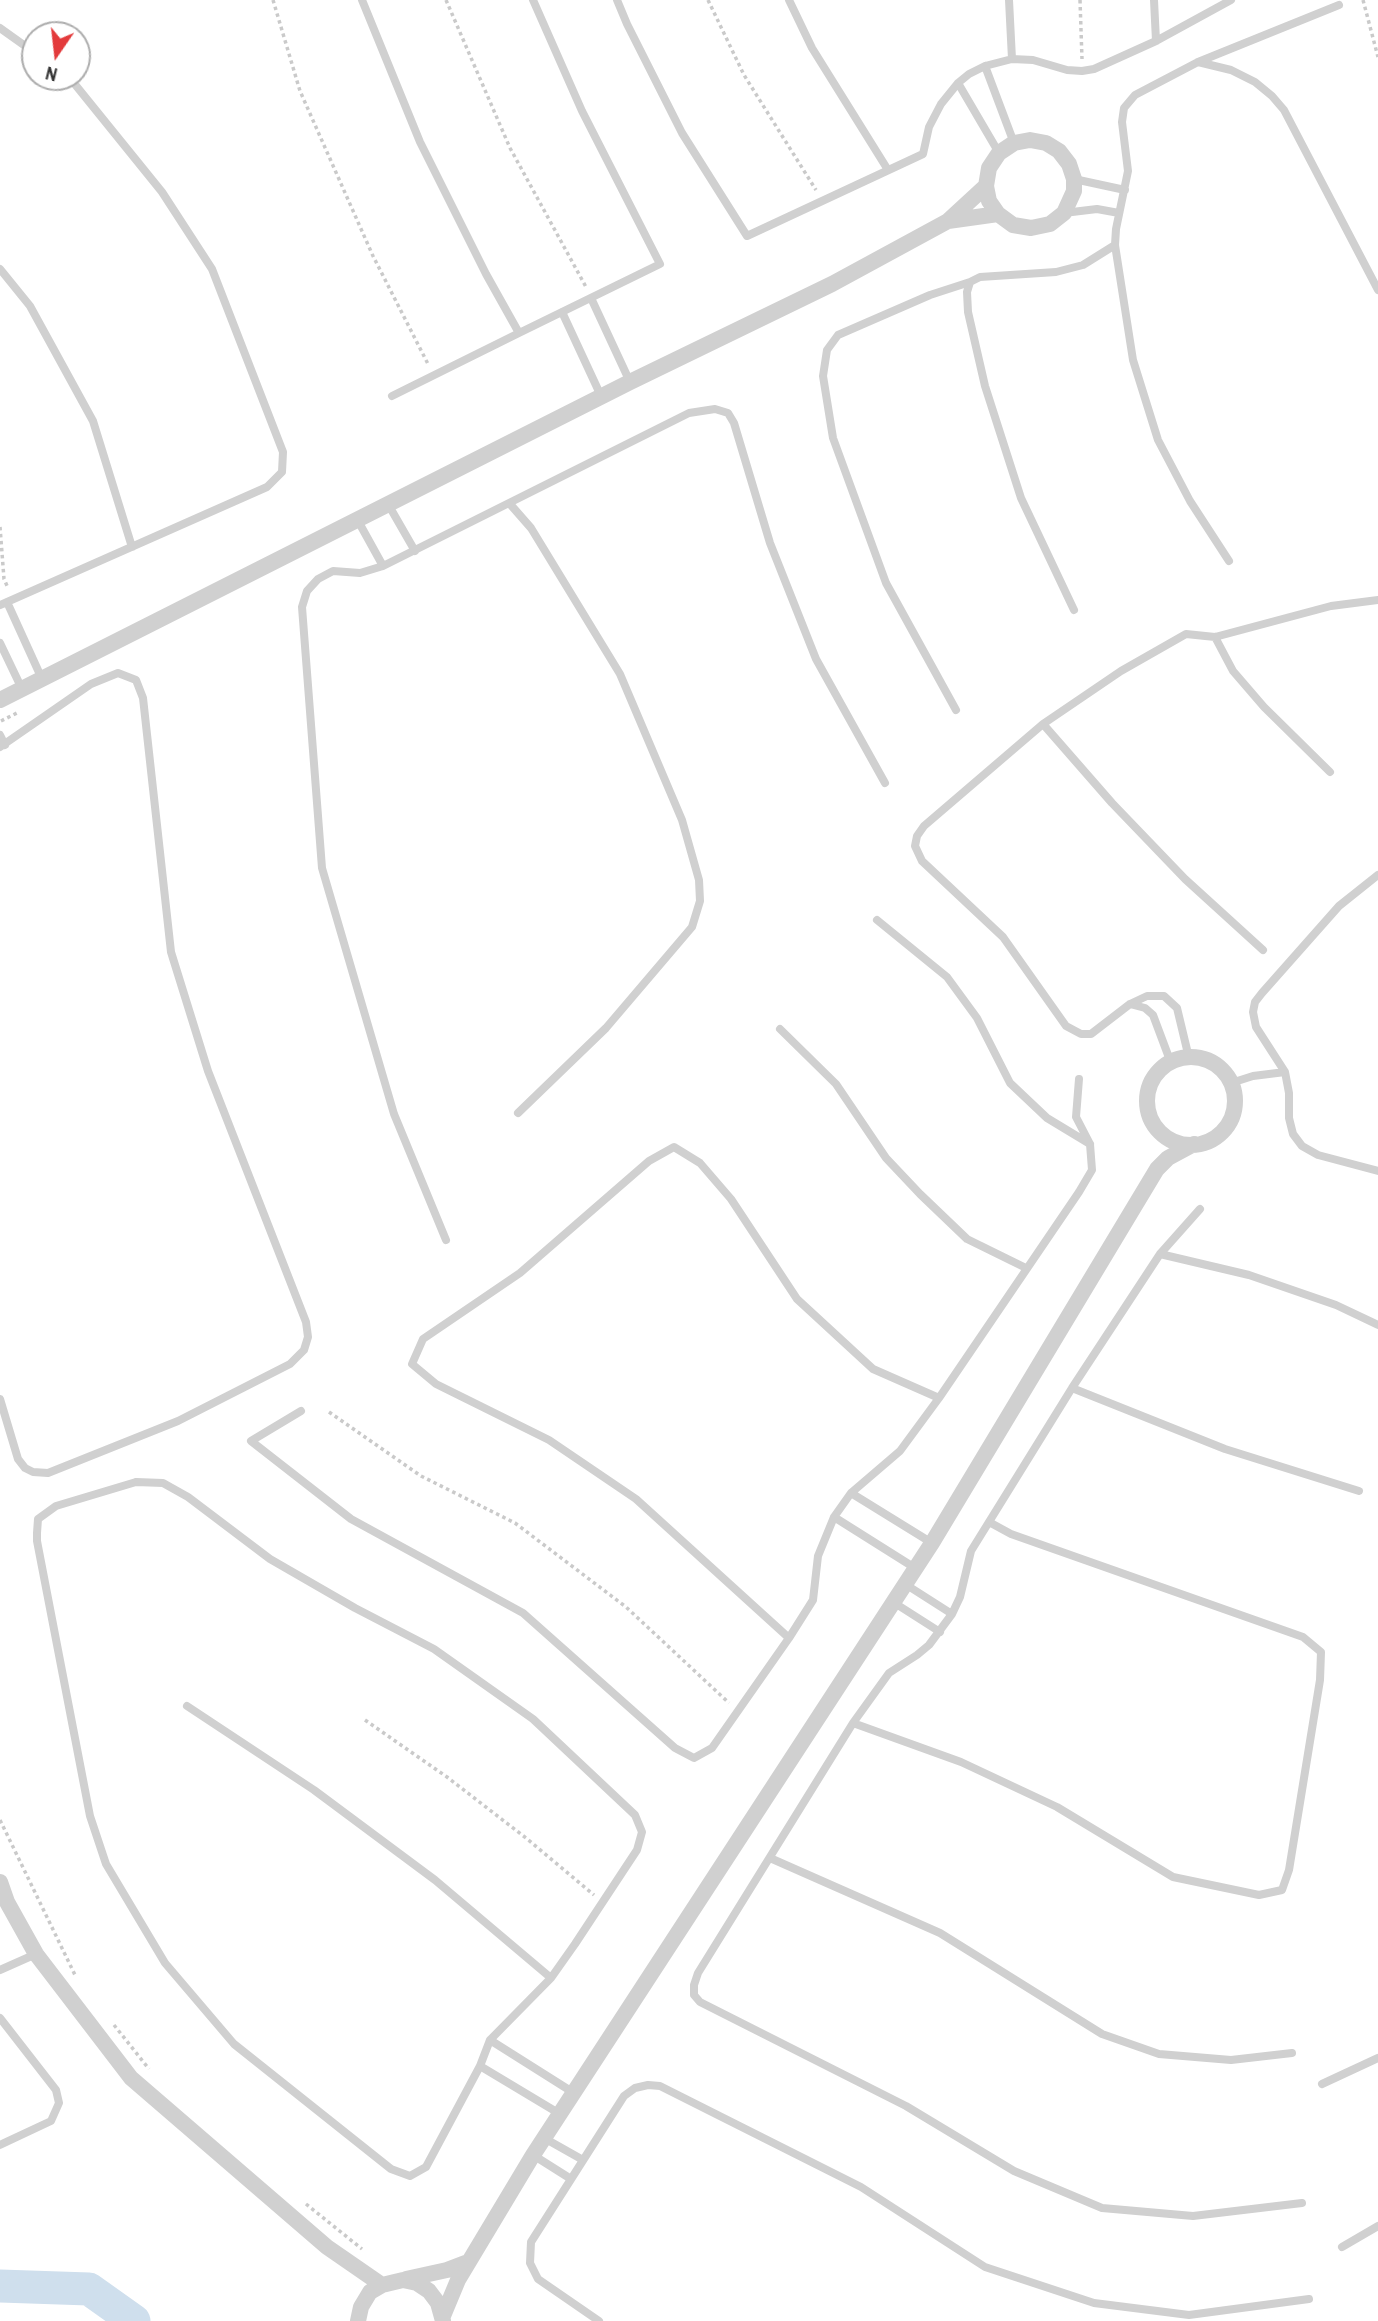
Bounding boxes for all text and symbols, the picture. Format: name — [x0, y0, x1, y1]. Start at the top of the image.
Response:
north arrow — [21, 21, 91, 91]
text: N — [43, 60, 60, 88]

